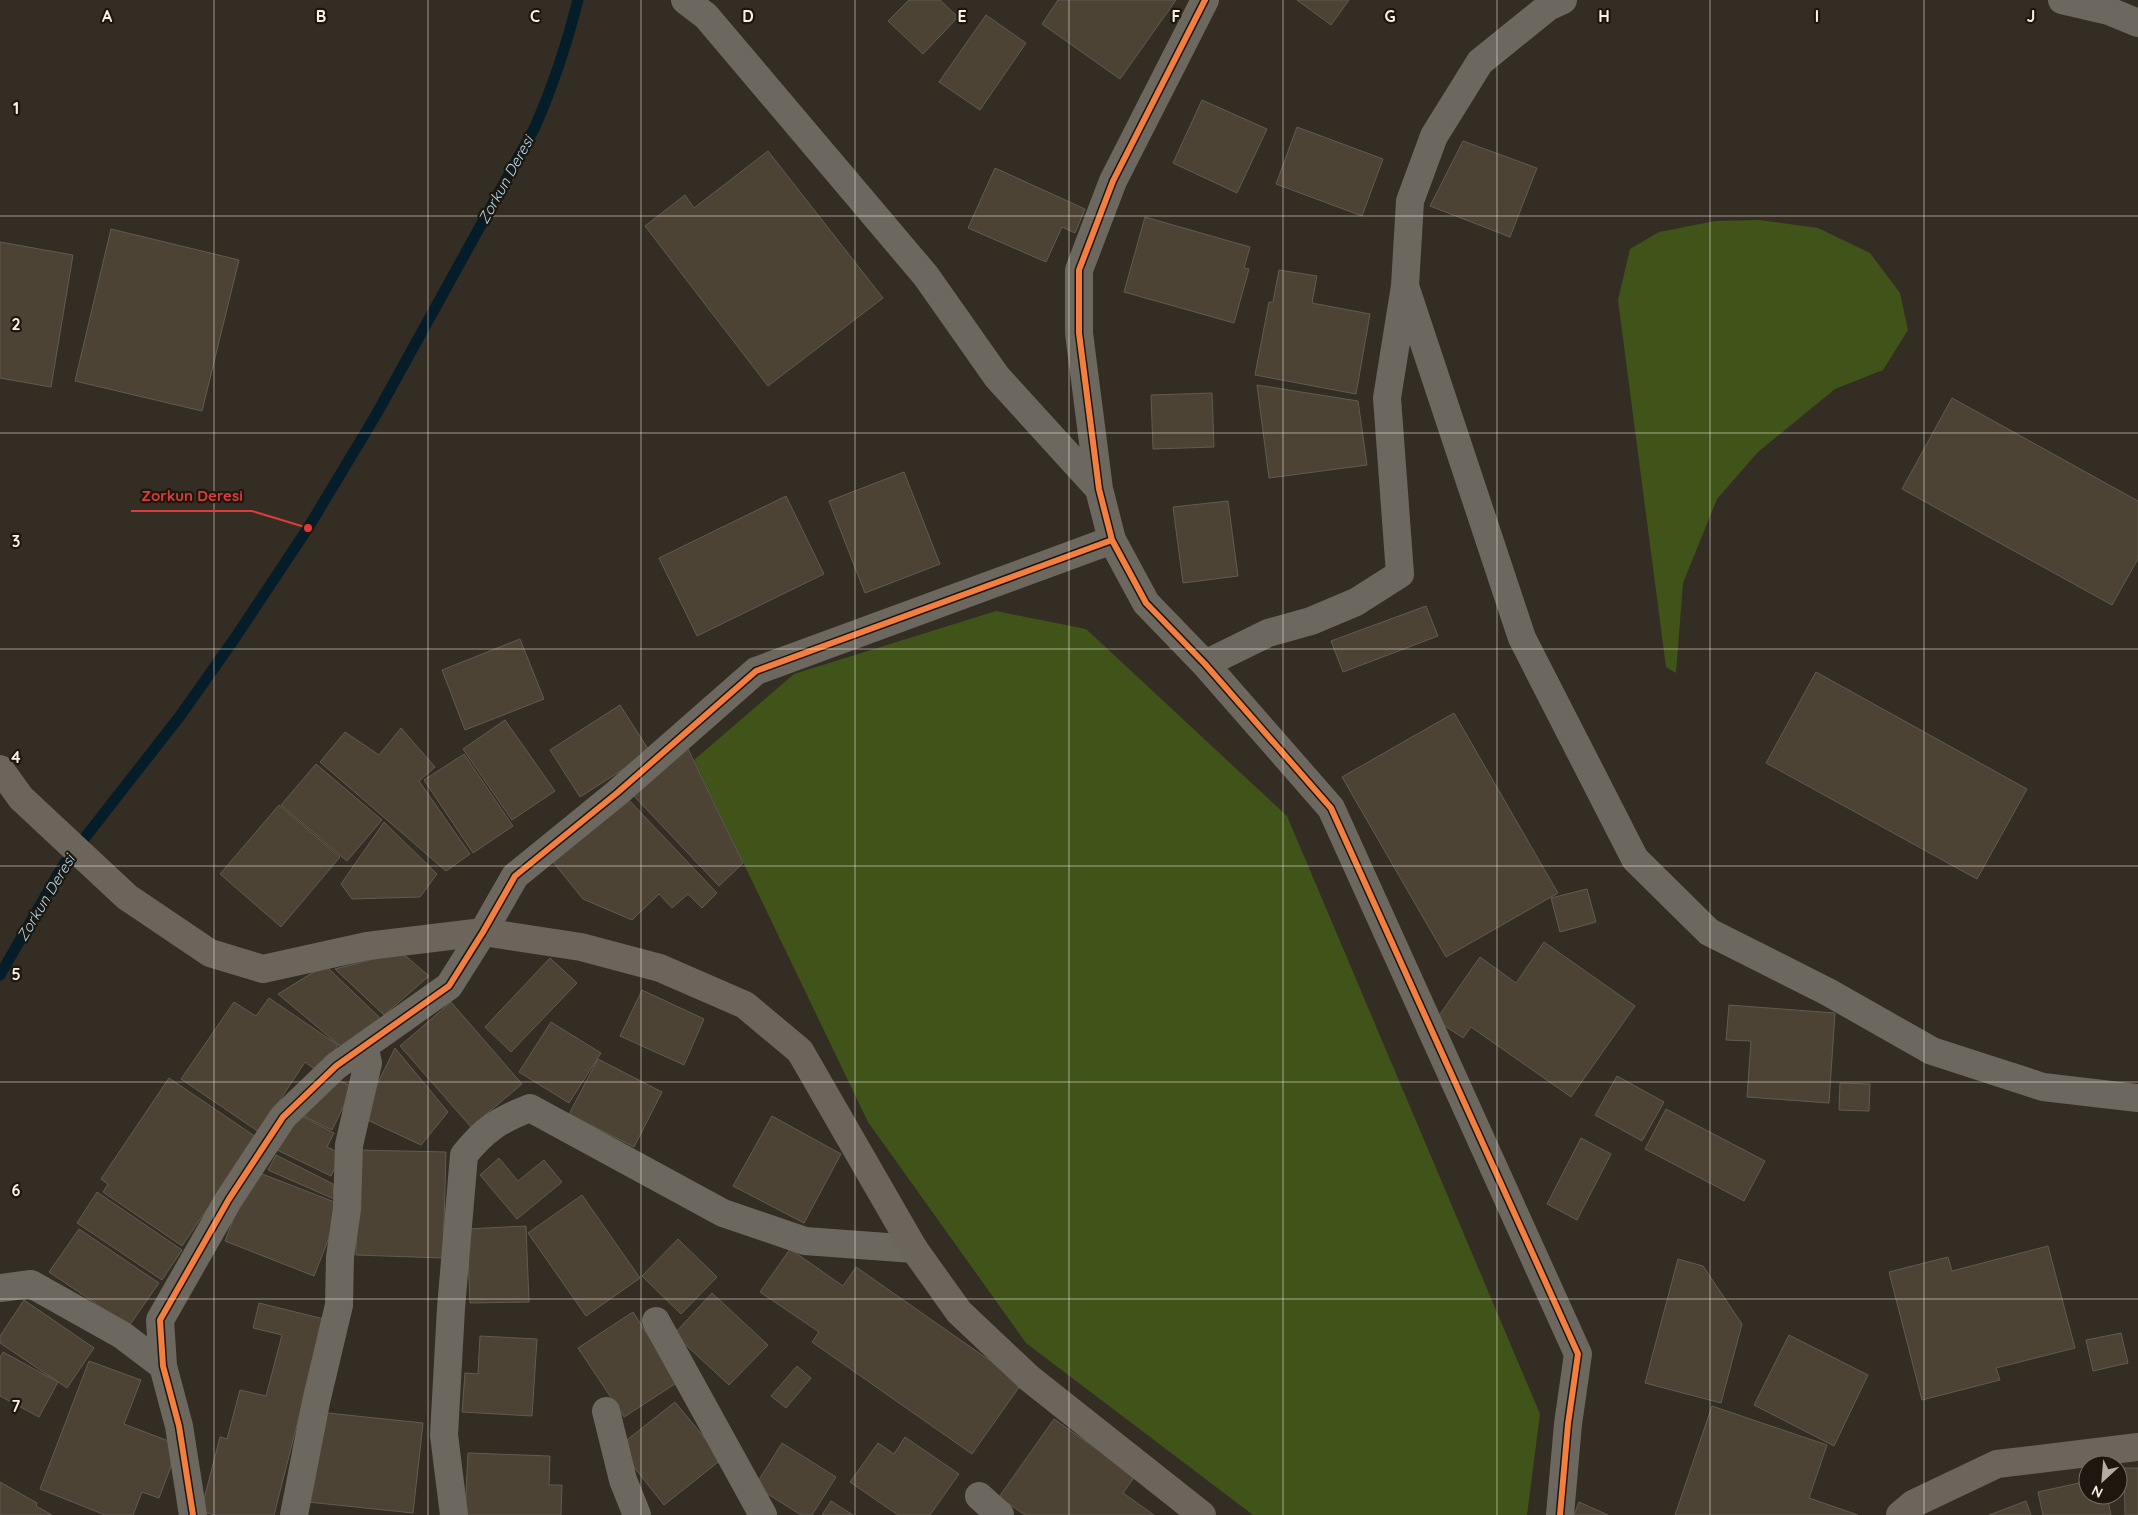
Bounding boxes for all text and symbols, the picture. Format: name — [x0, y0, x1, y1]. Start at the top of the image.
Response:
text: A — [102, 6, 113, 26]
text: B — [316, 6, 326, 26]
text: C — [530, 6, 540, 26]
text: D — [742, 6, 754, 26]
text: E — [957, 6, 967, 26]
text: F — [1172, 6, 1181, 26]
text: G — [1384, 6, 1396, 26]
text: H — [1598, 6, 1610, 26]
text: I — [1815, 6, 1819, 26]
text: J — [2027, 6, 2035, 26]
text: 1 — [13, 98, 19, 118]
water label: Zorkun Deresi — [474, 131, 538, 227]
text: 2 — [11, 314, 21, 334]
callout: Zorkun Deresi — [131, 481, 252, 511]
text: Zorkun Deresi — [141, 486, 243, 505]
text: 3 — [12, 531, 20, 551]
text: 4 — [11, 747, 21, 767]
water label: Zorkun Deresi — [12, 850, 80, 944]
text: 5 — [11, 964, 21, 984]
text: 6 — [12, 1180, 21, 1200]
text: 7 — [12, 1396, 21, 1416]
north arrow — [2078, 1455, 2128, 1505]
text: N — [2089, 1481, 2106, 1502]

